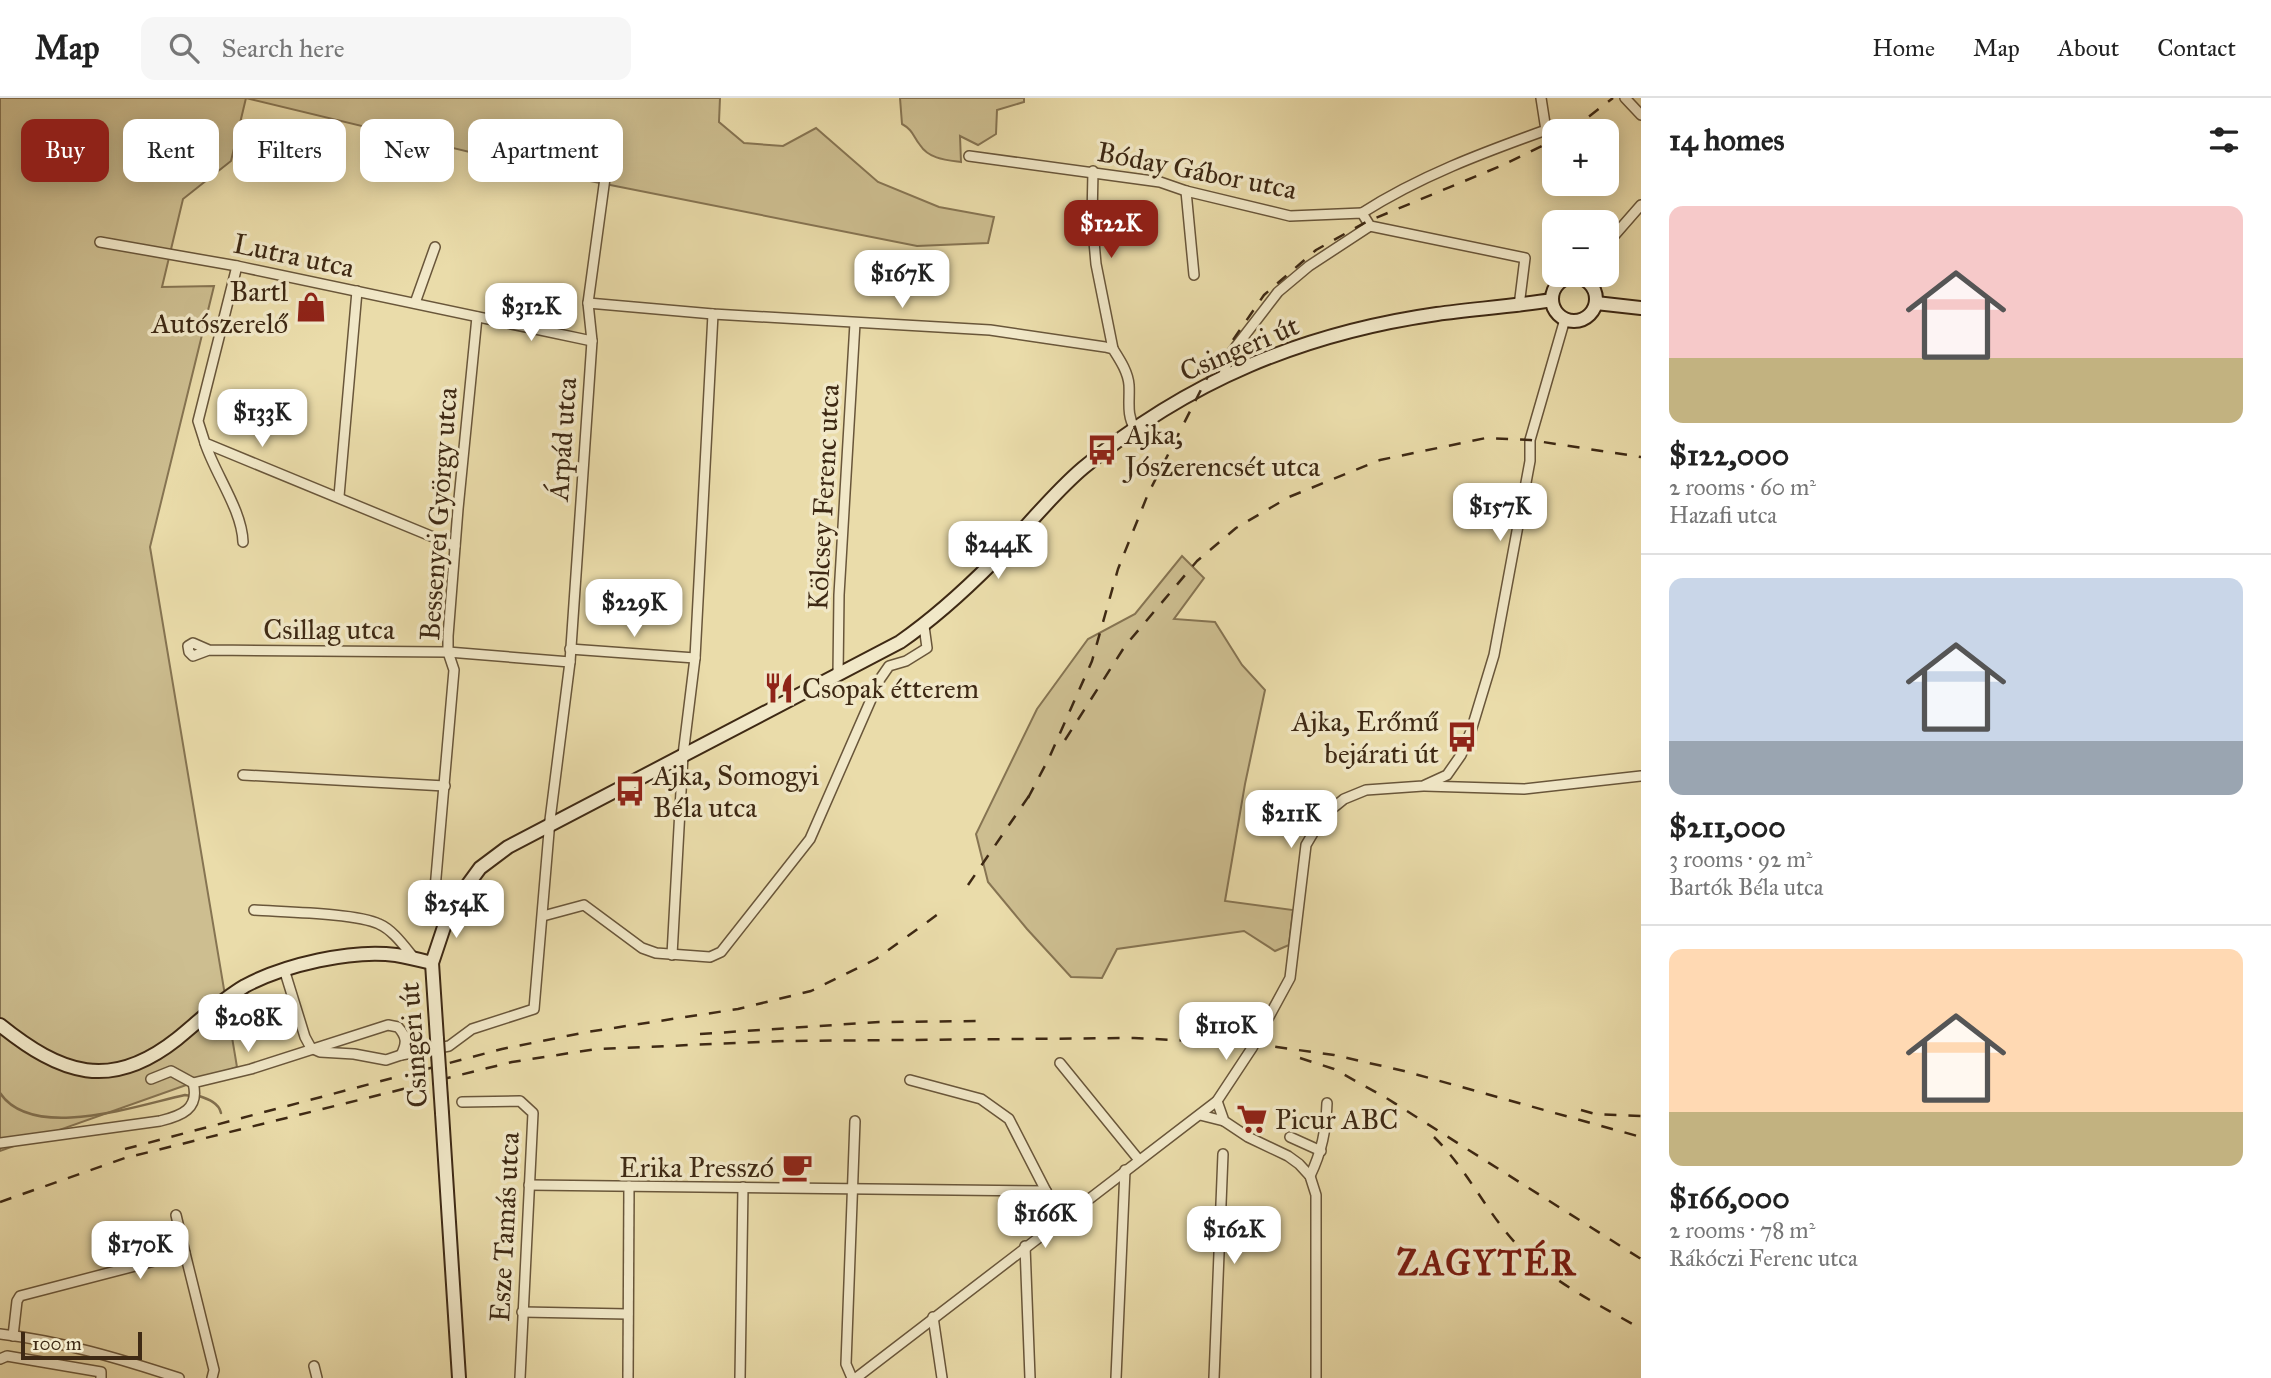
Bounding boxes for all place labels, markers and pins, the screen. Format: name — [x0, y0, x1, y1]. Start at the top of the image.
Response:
pin: $122K — [1062, 200, 1160, 260]
pin: $167K — [853, 250, 951, 310]
place label: Bartl Autószerelő — [151, 274, 289, 341]
pin: $312K — [482, 284, 580, 343]
shop icon: Bartl Autószerelő — [294, 290, 328, 324]
pin: $133K — [213, 390, 311, 449]
place label: Ajka, Jószerencsét utca — [1122, 417, 1320, 484]
bus stop icon: Ajka, Jószerencsét utca — [1085, 433, 1119, 467]
pin: $157K — [1451, 484, 1549, 543]
pin: $244K — [949, 522, 1047, 581]
pin: $229K — [585, 580, 683, 639]
restaurant icon: Csopak étterem — [762, 671, 796, 705]
place label: Csopak étterem — [802, 671, 979, 706]
place label: Ajka, Erőmű bejárati út — [1291, 704, 1439, 771]
bus stop icon: Ajka, Erőmű bejárati út — [1445, 720, 1479, 754]
place label: Ajka, Somogyi Béla utca — [652, 758, 819, 825]
bus stop icon: Ajka, Somogyi Béla utca — [613, 774, 647, 808]
pin: $211K — [1242, 790, 1340, 850]
pin: $254K — [407, 880, 505, 940]
pin: $208K — [199, 995, 297, 1054]
pin: $110K — [1177, 1002, 1275, 1062]
supermarket icon: Picur ABC — [1235, 1102, 1269, 1136]
place label: Picur ABC — [1275, 1102, 1398, 1137]
place label: Erika Presszó — [619, 1150, 774, 1185]
cafe icon: Erika Presszó — [780, 1150, 814, 1184]
pin: $166K — [996, 1190, 1094, 1250]
pin: $162K — [1185, 1206, 1283, 1266]
pin: $170K — [91, 1222, 189, 1281]

